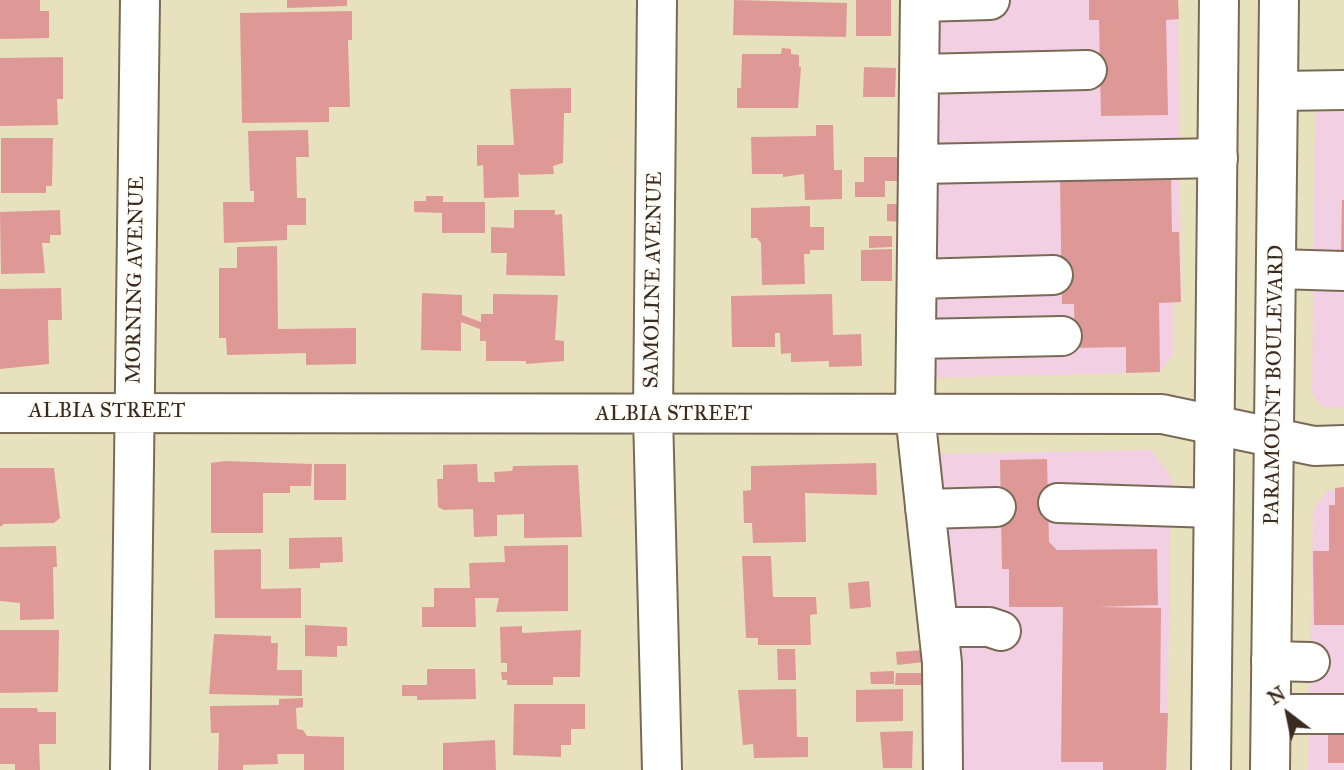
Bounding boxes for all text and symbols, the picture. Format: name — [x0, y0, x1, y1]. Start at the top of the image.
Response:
street label: SAMOLINE AVENUE — [640, 171, 668, 389]
street label: MORNING AVENUE — [122, 176, 150, 384]
street label: PARAMOUNT BOULEVARD — [1260, 245, 1290, 525]
street label: ALBIA STREET — [29, 399, 185, 425]
street label: ALBIA STREET — [596, 402, 752, 428]
north arrow — [1253, 679, 1323, 749]
text: N — [1264, 682, 1290, 710]

